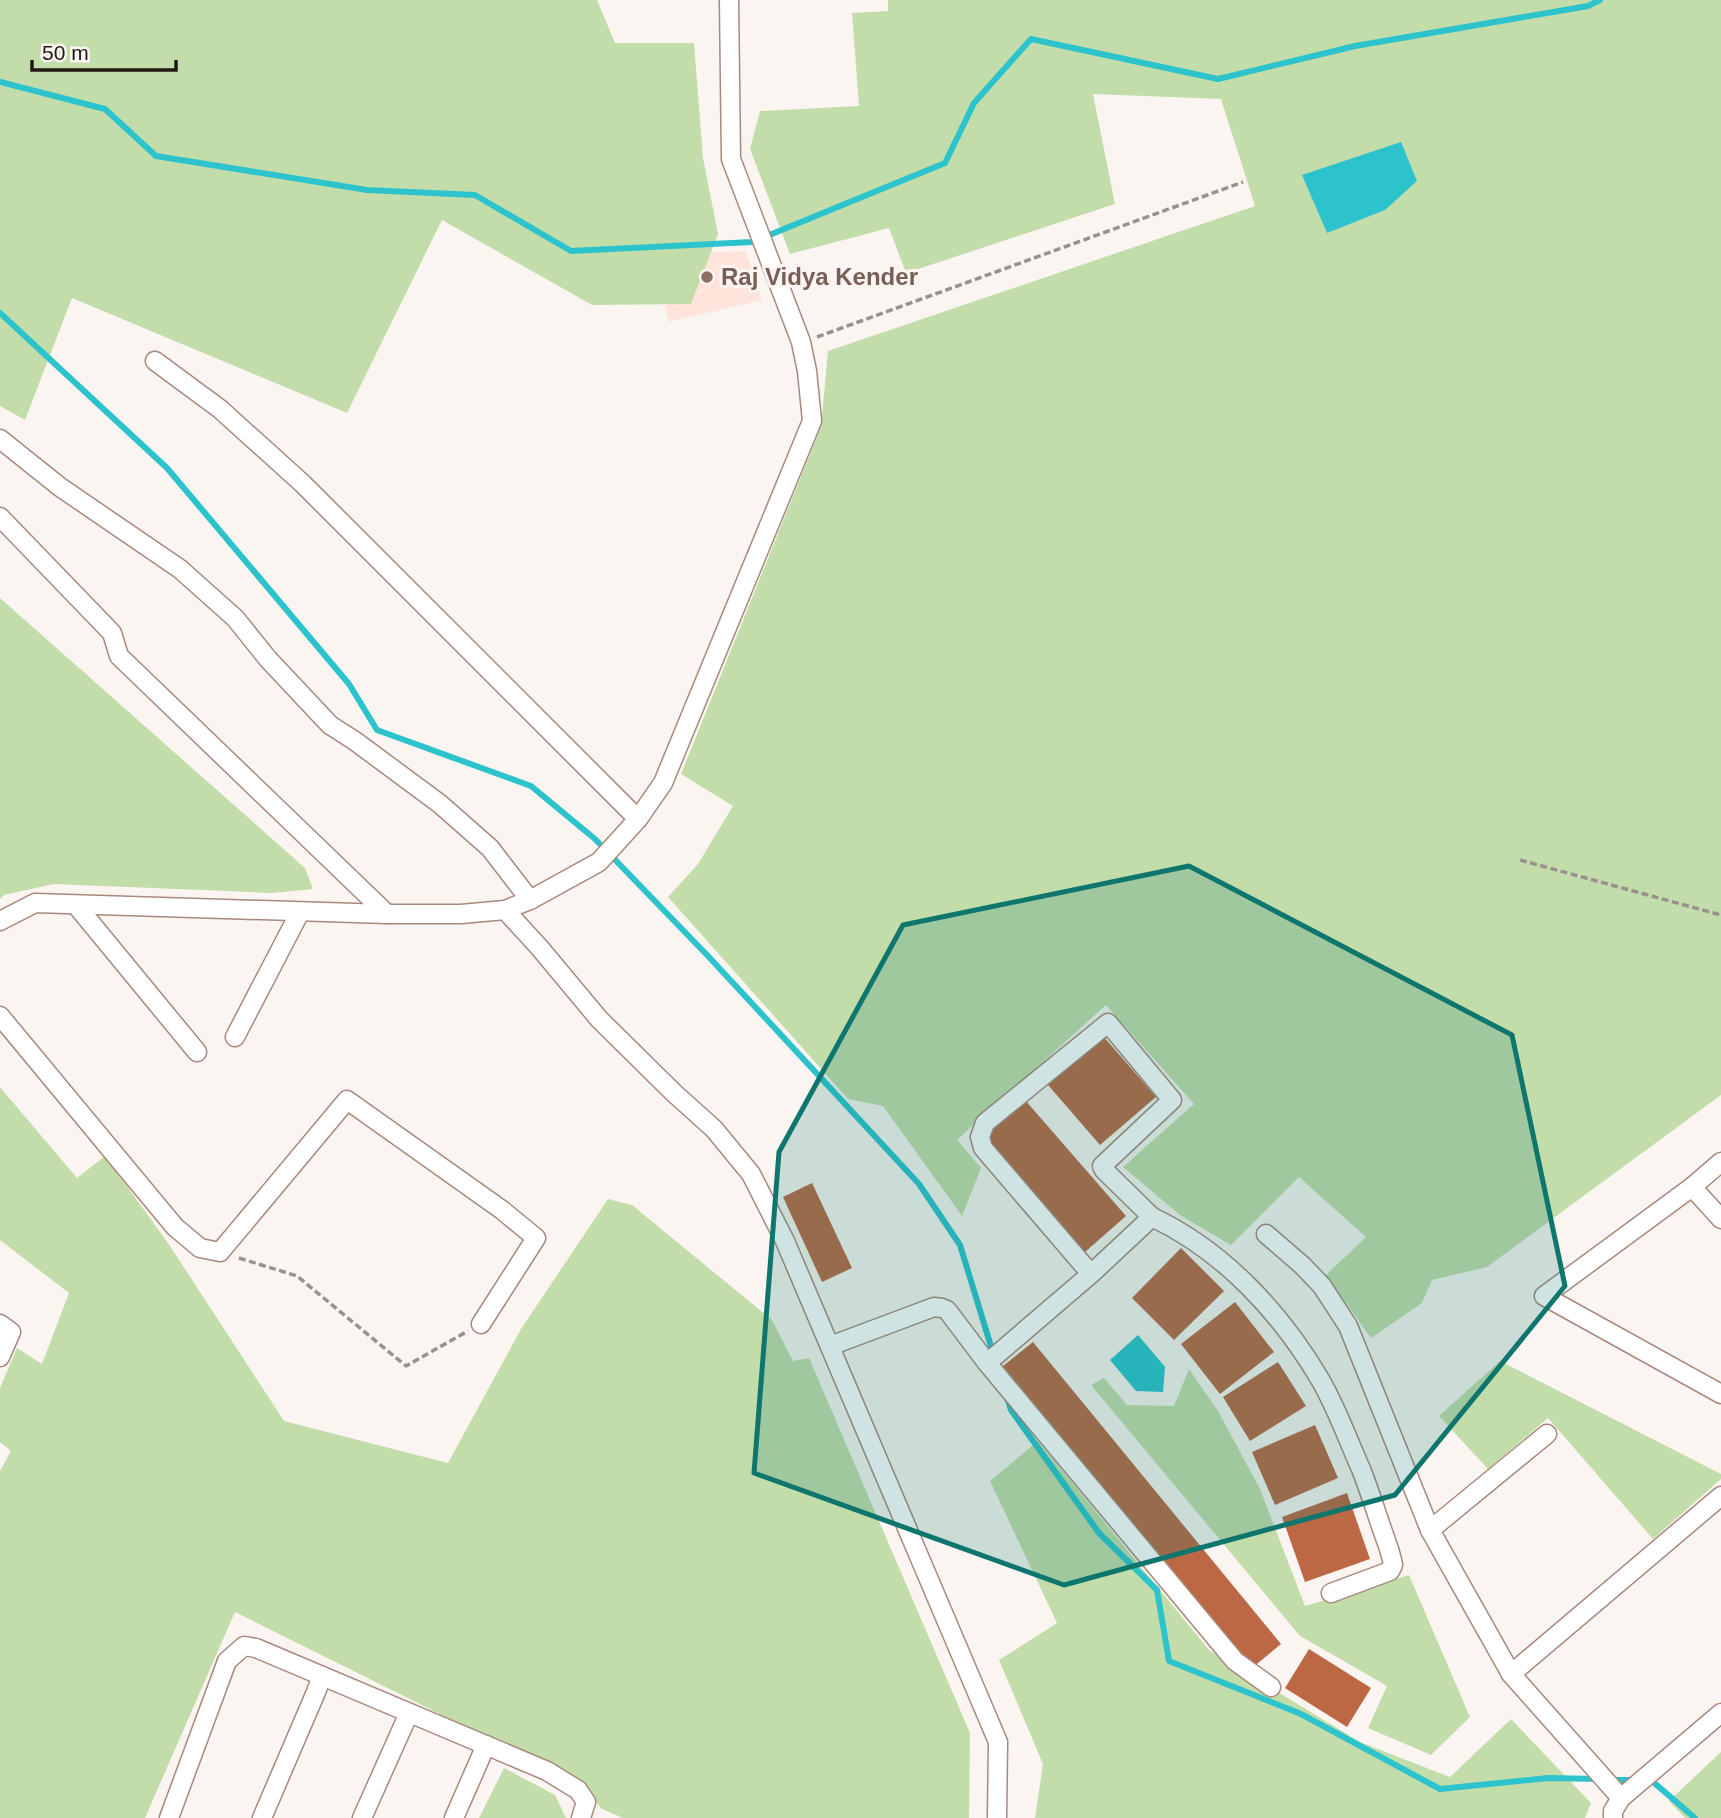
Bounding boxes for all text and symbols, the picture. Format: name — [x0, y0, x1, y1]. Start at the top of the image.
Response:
scale bar — [32, 28, 175, 72]
text: 50 m — [42, 41, 89, 64]
place label: Raj Vidya Kender — [721, 263, 918, 290]
marker: Raj Vidya Kender — [699, 269, 715, 285]

